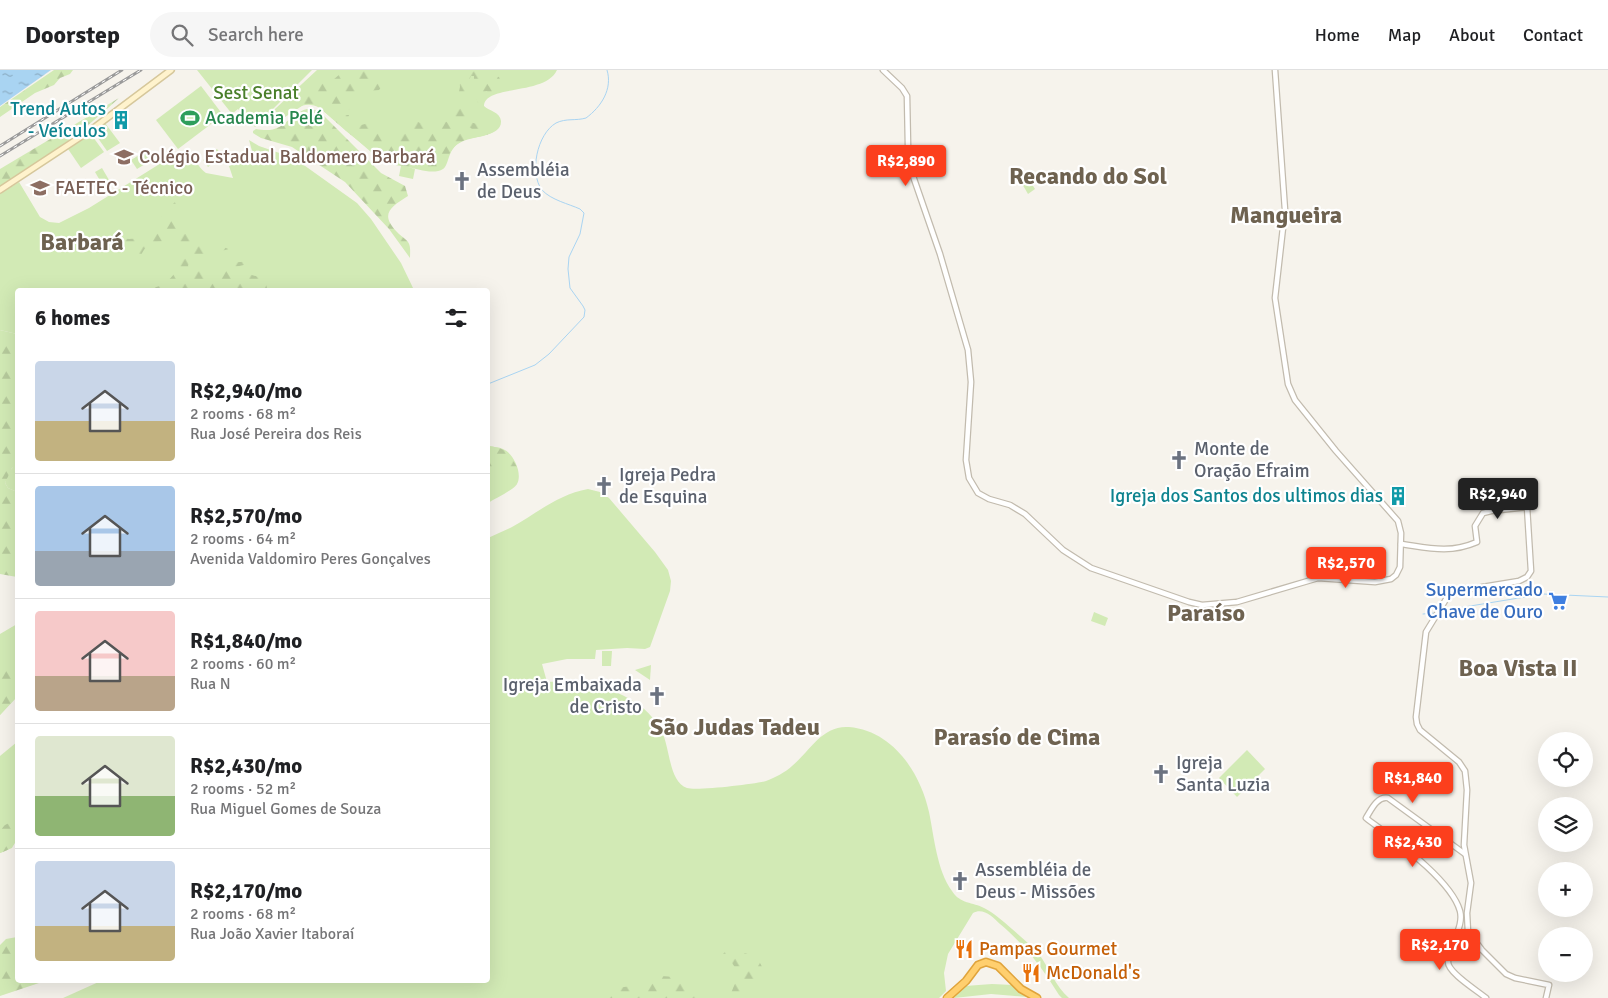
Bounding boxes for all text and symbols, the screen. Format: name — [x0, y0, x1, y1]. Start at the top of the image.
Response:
search box — [150, 12, 500, 57]
text: Doorstep — [25, 20, 120, 50]
icon: search — [168, 21, 196, 49]
text: Search here — [208, 23, 304, 47]
text: Home — [1315, 24, 1360, 46]
text: Map — [1388, 24, 1421, 46]
text: About — [1449, 24, 1495, 46]
text: Contact — [1523, 24, 1583, 46]
park label: Sest Senat — [213, 81, 299, 105]
place label: Trend Autos - Veículos — [10, 97, 106, 143]
place label: Academia Pelé — [205, 106, 323, 130]
sports icon: Academia Pelé — [179, 107, 201, 129]
building icon: Trend Autos - Veículos — [110, 109, 132, 131]
pin: R$2,890 — [860, 144, 952, 187]
place label: Colégio Estadual Baldomero Barbará — [139, 145, 436, 169]
school or university icon: Colégio Estadual Baldomero Barbará — [113, 146, 135, 168]
text: R$2,890 — [877, 151, 935, 171]
place label: Assembléia de Deus — [477, 158, 570, 204]
district label: Recando do Sol — [1009, 161, 1167, 191]
church icon: Assembléia de Deus — [451, 170, 473, 192]
place label: FAETEC - Técnico — [55, 176, 193, 200]
school or university icon: FAETEC - Técnico — [29, 177, 51, 199]
district label: Mangueira — [1230, 200, 1342, 230]
district label: Barbará — [40, 227, 124, 257]
icon: filters — [442, 304, 470, 332]
text: 6 homes — [35, 305, 110, 331]
text: R$2,940/mo — [190, 378, 302, 404]
icon: home — [75, 381, 135, 441]
text: 2 rooms · 68 m² — [190, 404, 296, 424]
text: Rua José Pereira dos Reis — [190, 424, 362, 444]
place label: Monte de Oração Efraim — [1194, 437, 1310, 483]
church icon: Monte de Oração Efraim — [1168, 449, 1190, 471]
place label: Igreja Pedra de Esquina — [619, 463, 716, 509]
church icon: Igreja Pedra de Esquina — [593, 475, 615, 497]
pin: R$2,940 — [1452, 478, 1544, 520]
place label: Igreja dos Santos dos ultimos dias — [1110, 484, 1383, 508]
text: R$2,940 — [1469, 484, 1527, 504]
building icon: Igreja dos Santos dos ultimos dias — [1387, 485, 1409, 507]
text: R$2,570/mo — [190, 503, 302, 529]
icon: home — [75, 506, 135, 566]
text: 2 rooms · 64 m² — [190, 529, 296, 549]
pin: R$2,570 — [1300, 546, 1392, 589]
text: Avenida Valdomiro Peres Gonçalves — [190, 549, 431, 569]
text: R$2,570 — [1317, 553, 1375, 573]
place label: Supermercado Chave de Ouro — [1426, 578, 1543, 624]
supermarket icon: Supermercado Chave de Ouro — [1547, 590, 1569, 612]
district label: Paraíso — [1167, 598, 1245, 628]
text: R$1,840/mo — [190, 628, 302, 654]
icon: home — [75, 631, 135, 691]
district label: Boa Vista II — [1459, 653, 1577, 683]
text: 2 rooms · 60 m² — [190, 654, 296, 674]
place label: Igreja Embaixada de Cristo — [503, 673, 642, 719]
text: Rua N — [190, 674, 231, 694]
church icon: Igreja Embaixada de Cristo — [646, 685, 668, 707]
district label: São Judas Tadeu — [650, 712, 820, 742]
district label: Parasío de Cima — [934, 722, 1100, 752]
map controls — [1538, 732, 1593, 982]
button: locate — [1538, 732, 1593, 787]
place label: Igreja Santa Luzia — [1176, 751, 1270, 797]
text: R$2,430/mo — [190, 753, 302, 779]
icon: home — [75, 756, 135, 816]
pin: R$1,840 — [1367, 762, 1459, 804]
church icon: Igreja Santa Luzia — [1150, 763, 1172, 785]
text: R$1,840 — [1384, 768, 1442, 788]
text: 2 rooms · 52 m² — [190, 779, 296, 799]
button: layers — [1538, 797, 1593, 852]
text: Rua Miguel Gomes de Souza — [190, 799, 381, 819]
pin: R$2,430 — [1367, 826, 1459, 868]
text: R$2,430 — [1384, 832, 1442, 852]
place label: Assembléia de Deus - Missões — [975, 858, 1095, 904]
button: + — [1538, 862, 1593, 917]
church icon: Assembléia de Deus - Missões — [949, 870, 971, 892]
text: R$2,170/mo — [190, 878, 302, 904]
icon: home — [75, 881, 135, 941]
text: 2 rooms · 68 m² — [190, 904, 296, 924]
text: Rua João Xavier Itaboraí — [190, 924, 354, 944]
button: − — [1538, 927, 1593, 982]
pin: R$2,170 — [1394, 928, 1486, 971]
text: R$2,170 — [1411, 935, 1469, 955]
place label: Pampas Gourmet — [979, 937, 1117, 961]
restaurant icon: Pampas Gourmet — [953, 938, 975, 960]
place label: McDonald's — [1046, 961, 1140, 985]
restaurant icon: McDonald's — [1020, 962, 1042, 984]

